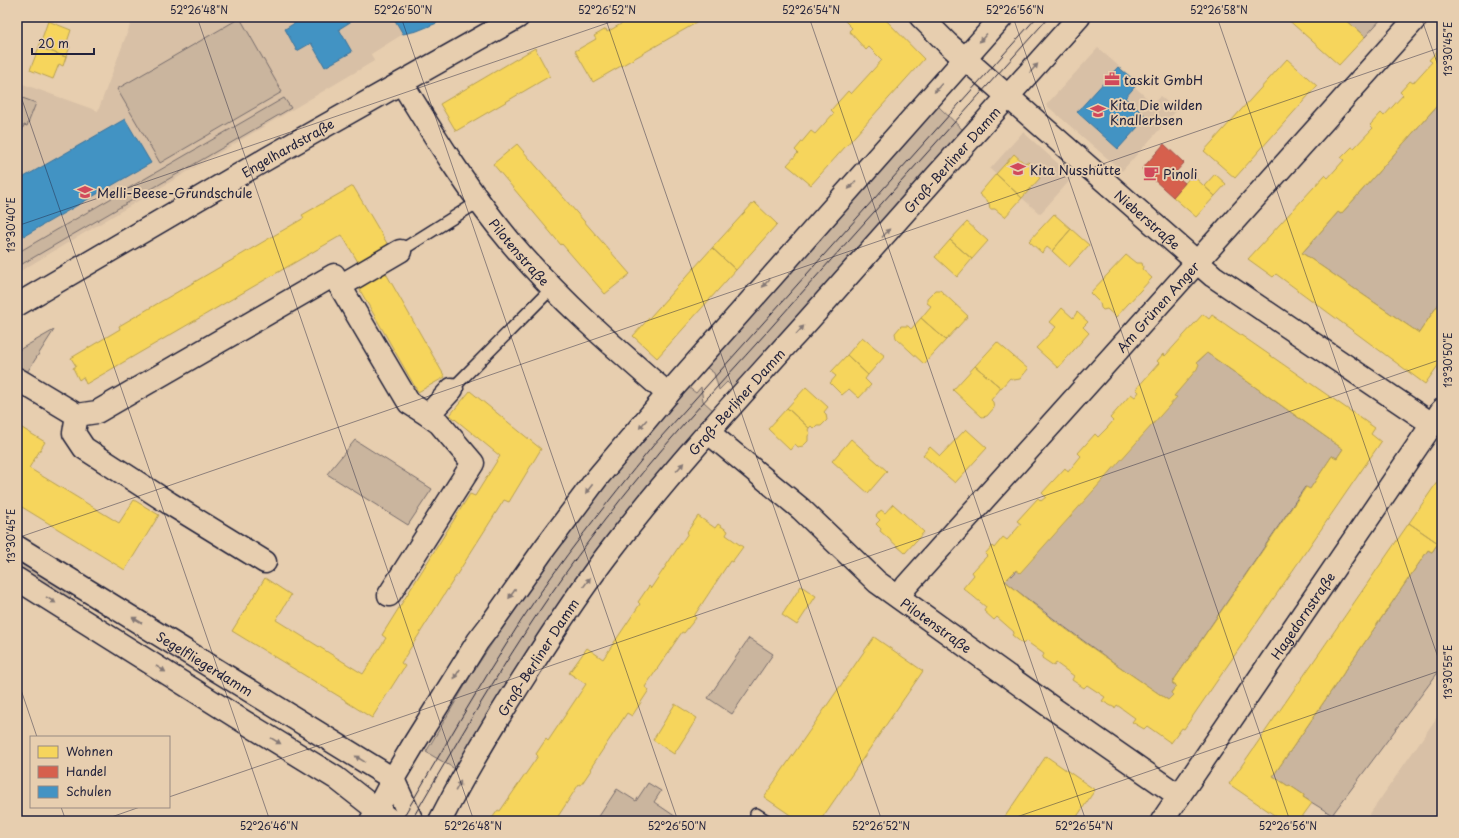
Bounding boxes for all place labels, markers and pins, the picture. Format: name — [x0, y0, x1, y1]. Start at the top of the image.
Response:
office icon: taskit GmbH — [1103, 70, 1121, 88]
place label: taskit GmbH — [1124, 70, 1203, 89]
place label: Kita Die wilden Knallerbsen — [1110, 95, 1203, 129]
school or university icon: Kita Die wilden Knallerbsen — [1089, 102, 1107, 120]
school or university icon: Kita Nusshütte — [1009, 160, 1027, 178]
place label: Kita Nusshütte — [1030, 160, 1121, 179]
cafe icon: Pinoli — [1142, 164, 1160, 182]
place label: Pinoli — [1163, 164, 1197, 183]
school or university icon: Melli-Beese-Grundschule — [76, 183, 94, 201]
place label: Melli-Beese-Grundschule — [97, 183, 253, 202]

